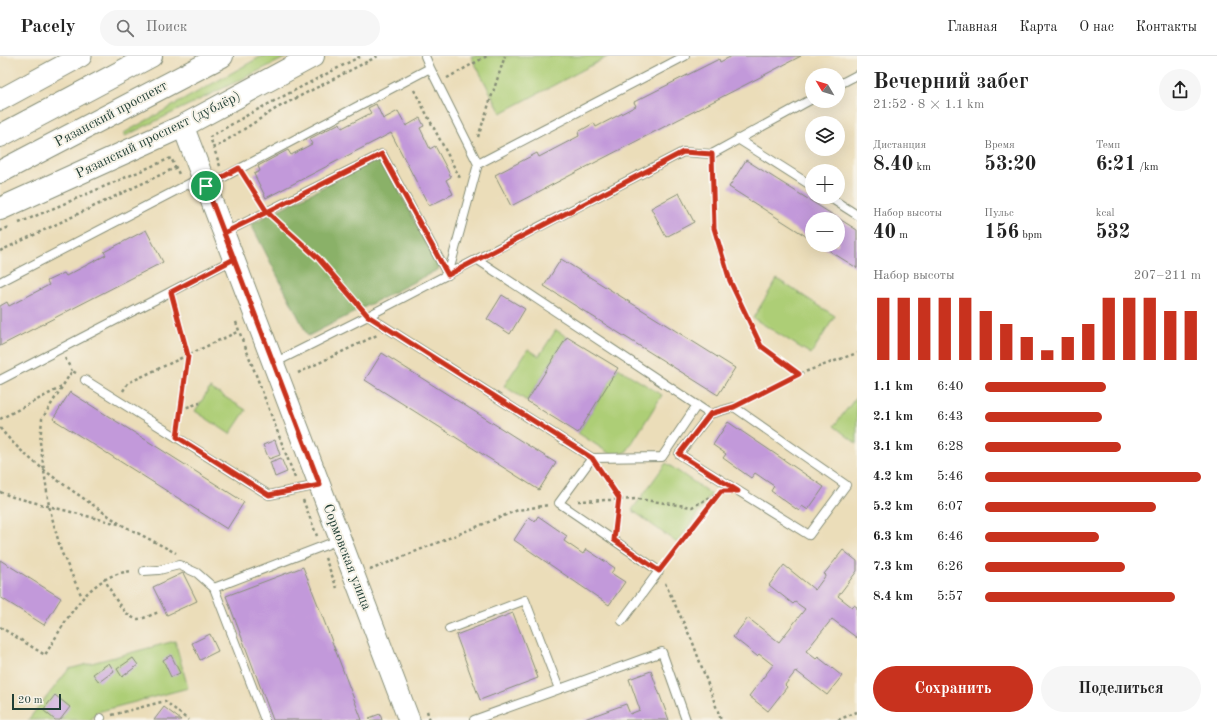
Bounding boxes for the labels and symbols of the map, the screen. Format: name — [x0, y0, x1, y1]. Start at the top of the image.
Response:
north arrow — [805, 68, 845, 108]
street label: Рязанский проспект — [52, 78, 170, 150]
street label: Рязанский проспект (дублёр) — [73, 89, 243, 181]
pin — [189, 169, 223, 203]
street label: Сормовская улица — [320, 502, 374, 612]
scale bar — [12, 692, 61, 711]

